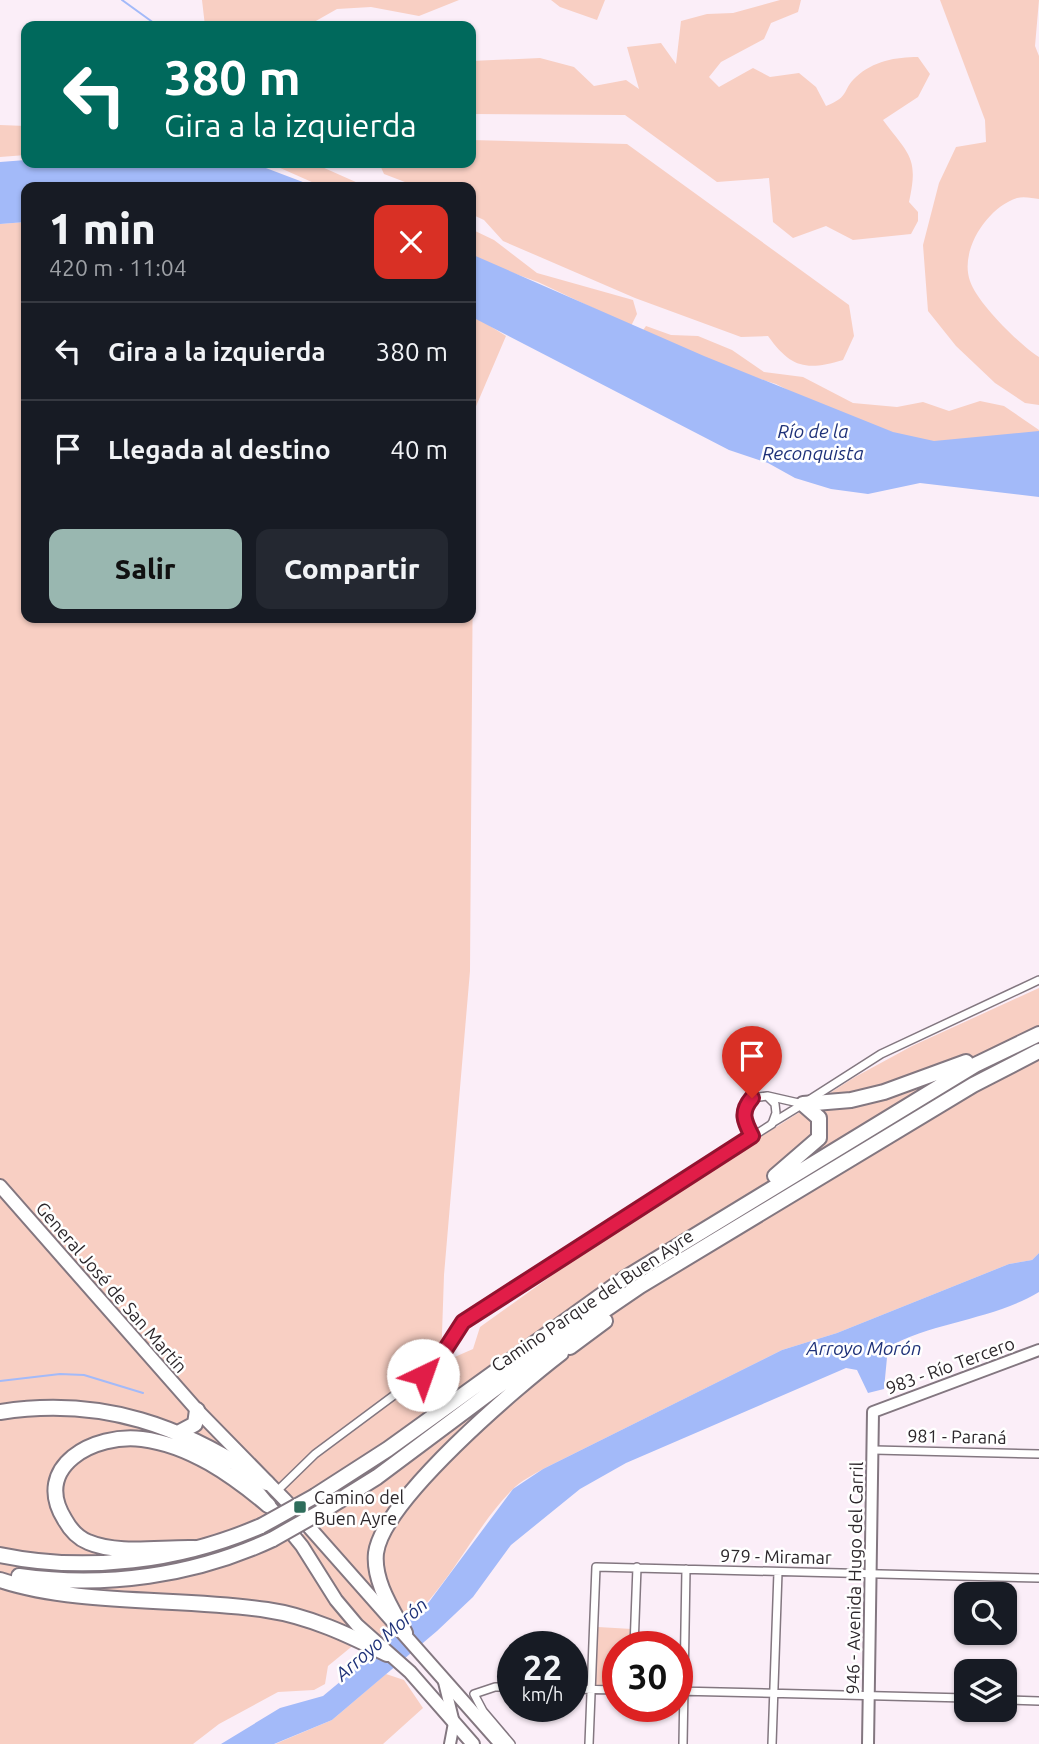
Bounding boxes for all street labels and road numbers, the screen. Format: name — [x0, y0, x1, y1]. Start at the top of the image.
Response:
street label: General José de San Martín — [32, 1198, 192, 1376]
street label: Camino Parque del Buen Ayre — [487, 1225, 697, 1375]
street label: 983 - Río Tercero — [883, 1332, 1017, 1398]
street label: 981 - Paraná — [907, 1425, 1007, 1447]
street label: 946 - Avenida Hugo del Carril — [842, 1461, 866, 1695]
street label: 979 - Miramar — [720, 1545, 832, 1567]

